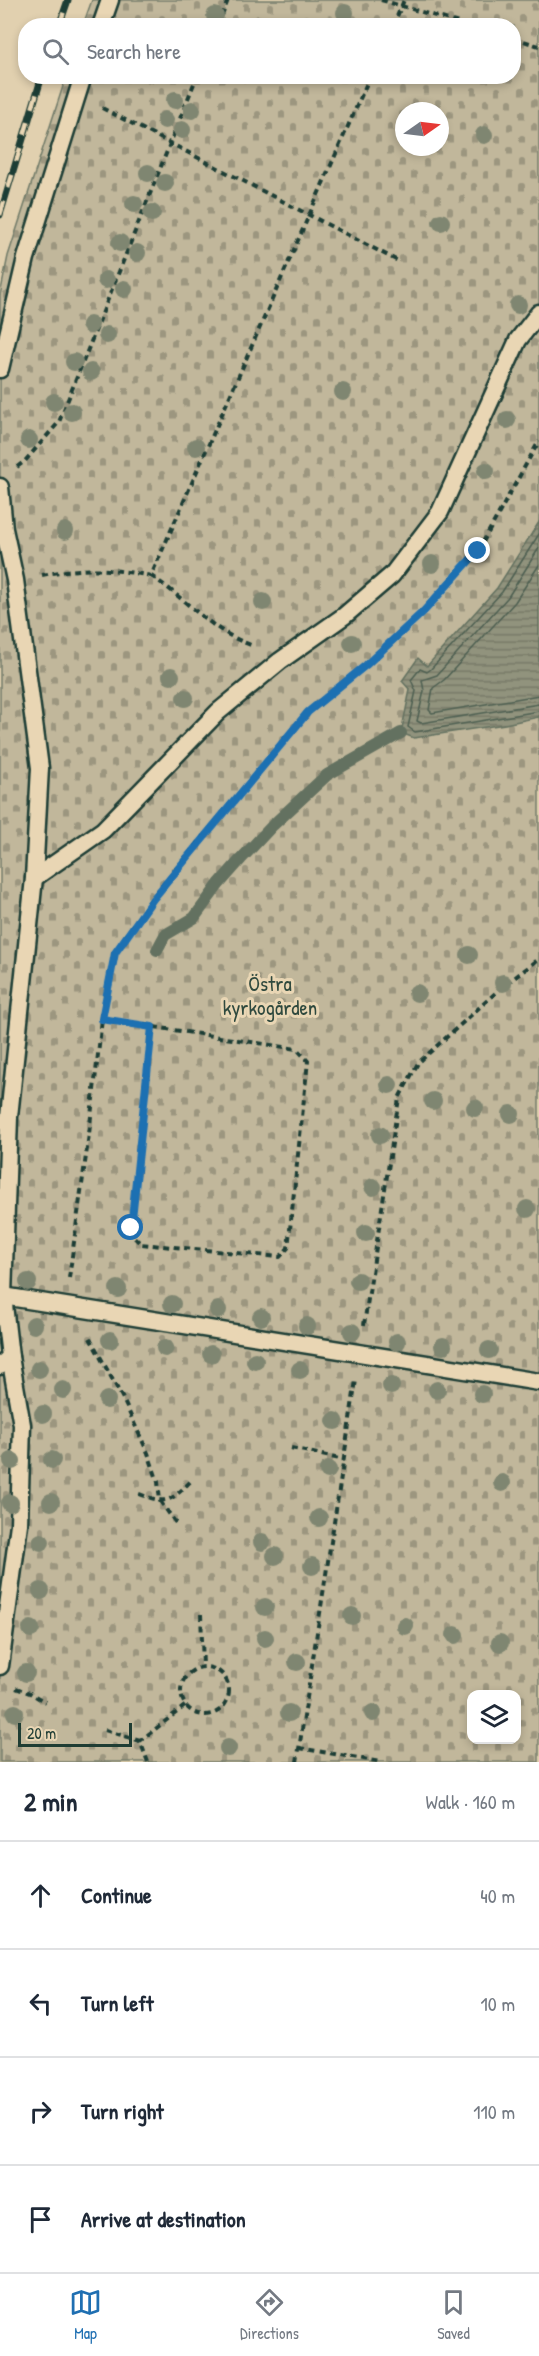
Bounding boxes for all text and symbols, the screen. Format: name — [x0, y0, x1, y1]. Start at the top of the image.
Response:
search box — [18, 18, 521, 84]
icon: search — [39, 35, 72, 68]
text: Search here — [87, 36, 181, 66]
north arrow — [395, 102, 449, 156]
route end — [464, 537, 490, 563]
park label: Östra kyrkogården — [223, 969, 317, 1022]
route start — [117, 1214, 143, 1240]
map controls — [467, 1690, 521, 1744]
button: layers — [467, 1690, 521, 1744]
scale bar — [18, 1720, 132, 1748]
text: 20 m — [27, 1722, 56, 1744]
text: 2 min — [24, 1784, 77, 1819]
text: Walk · 160 m — [426, 1788, 515, 1815]
icon: ahead — [24, 1879, 57, 1912]
text: Continue — [81, 1880, 152, 1910]
text: 40 m — [480, 1882, 515, 1909]
icon: left — [24, 1987, 57, 2020]
text: Turn left — [81, 1988, 154, 2018]
text: 10 m — [481, 1990, 515, 2017]
icon: right — [24, 2095, 57, 2128]
text: Turn right — [81, 2096, 164, 2126]
text: 110 m — [473, 2098, 515, 2125]
icon: arrive — [24, 2203, 57, 2236]
text: Arrive at destination — [81, 2204, 246, 2234]
tab: Map — [69, 2286, 102, 2344]
tab: Directions — [240, 2286, 299, 2344]
tab: Saved — [437, 2286, 470, 2344]

